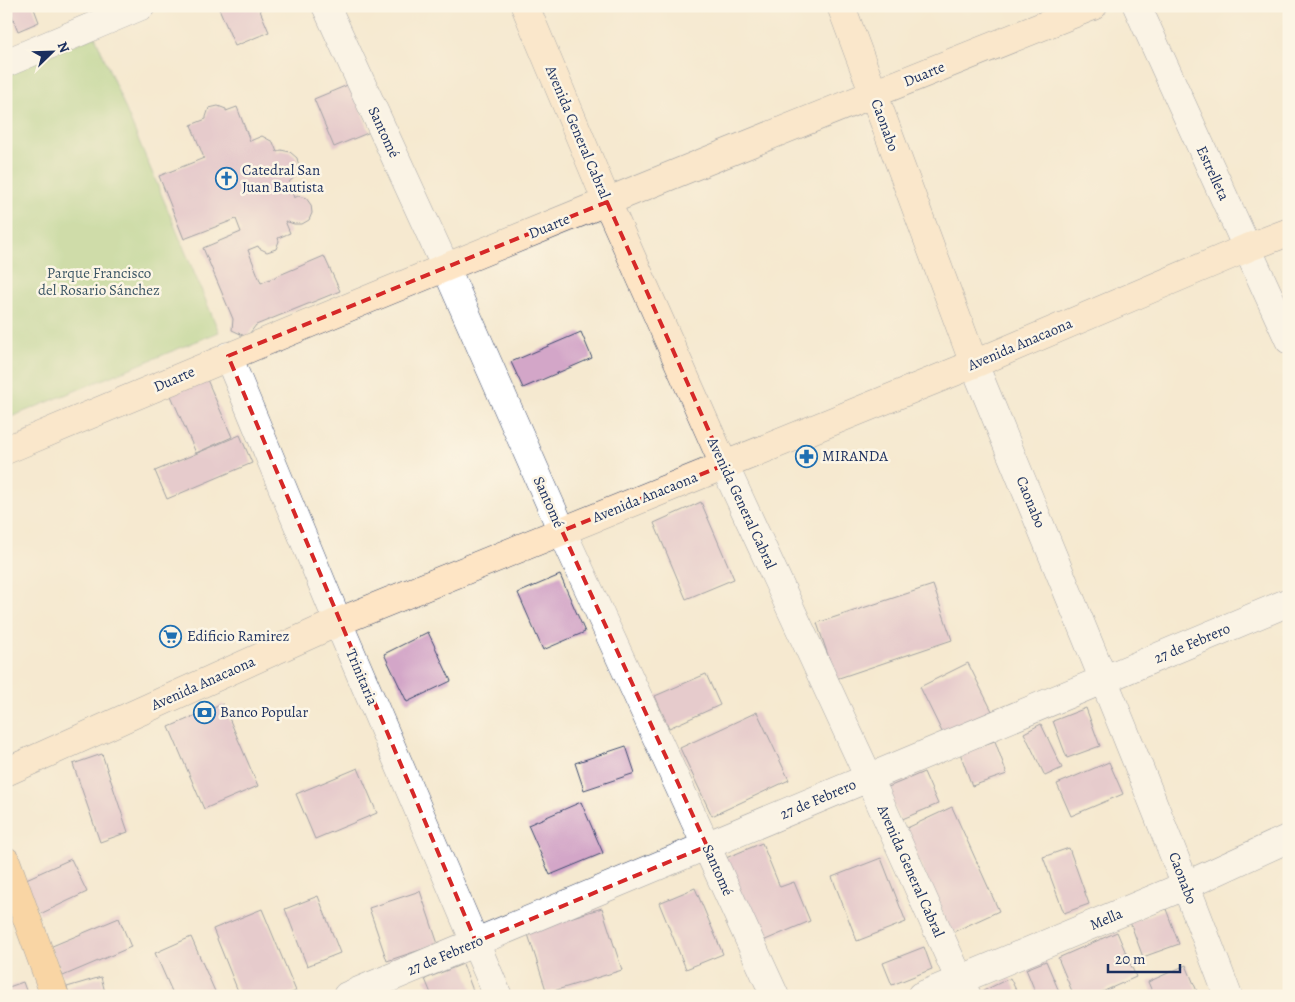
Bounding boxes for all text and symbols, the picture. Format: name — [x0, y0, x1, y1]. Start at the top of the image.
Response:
north arrow — [28, 28, 78, 78]
text: N — [53, 39, 74, 56]
street label: Duarte — [900, 57, 948, 91]
street label: Avenida General Cabral — [540, 61, 615, 202]
street label: Caonabo — [866, 96, 904, 154]
street label: Santomé — [363, 103, 405, 161]
street label: Estrelleta — [1192, 142, 1234, 204]
place label: Catedral San Juan Bautista — [242, 160, 324, 197]
church icon: Catedral San Juan Bautista — [214, 167, 238, 191]
street label: Duarte — [525, 209, 573, 243]
park label: Parque Francisco del Rosario Sánchez — [38, 263, 160, 300]
street label: Avenida Anacaona — [964, 313, 1075, 375]
street label: Duarte — [150, 361, 198, 397]
street label: Avenida General Cabral — [702, 433, 781, 572]
pharmacy icon: MIRANDA — [794, 444, 818, 468]
place label: MIRANDA — [822, 446, 888, 466]
street label: Avenida Anacaona — [589, 467, 701, 528]
street label: Santomé — [529, 473, 569, 531]
street label: Caonabo — [1012, 473, 1050, 531]
street label: 27 de Febrero — [1151, 618, 1233, 668]
supermarket icon: Edificio Ramirez — [159, 624, 183, 648]
place label: Edificio Ramirez — [187, 626, 289, 646]
street label: Trinitaria — [341, 646, 383, 708]
street label: Avenida Anacaona — [147, 651, 258, 715]
bank icon: Banco Popular — [192, 700, 216, 724]
place label: Banco Popular — [220, 702, 308, 722]
street label: 27 de Febrero — [777, 774, 859, 824]
street label: Avenida General Cabral — [872, 801, 949, 941]
street label: Santomé — [698, 841, 738, 899]
street label: Caonabo — [1164, 849, 1202, 907]
street label: Mella — [1087, 903, 1125, 935]
street label: 27 de Febrero — [404, 930, 486, 980]
scale bar — [1108, 942, 1180, 974]
text: 20 m — [1115, 949, 1146, 969]

